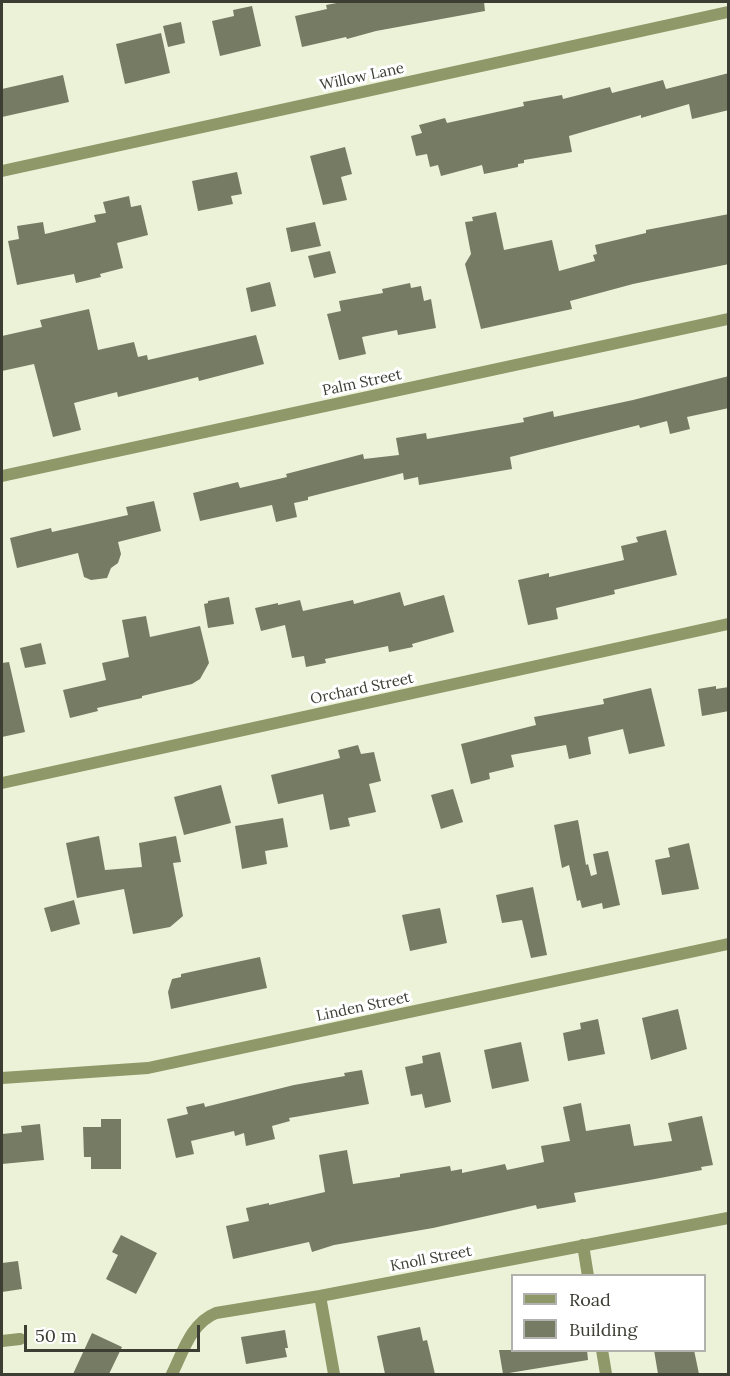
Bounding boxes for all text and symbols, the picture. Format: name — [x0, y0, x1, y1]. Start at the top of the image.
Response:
street label: Willow Lane — [318, 59, 406, 95]
street label: Palm Street — [321, 366, 403, 400]
street label: Orchard Street — [309, 669, 415, 709]
street label: Linden Street — [315, 988, 411, 1026]
street label: Knoll Street — [389, 1242, 473, 1276]
legend — [511, 1274, 706, 1352]
text: Road — [569, 1288, 611, 1311]
scale bar — [27, 1313, 202, 1351]
text: Building — [569, 1318, 637, 1341]
text: 50 m — [35, 1324, 77, 1347]

